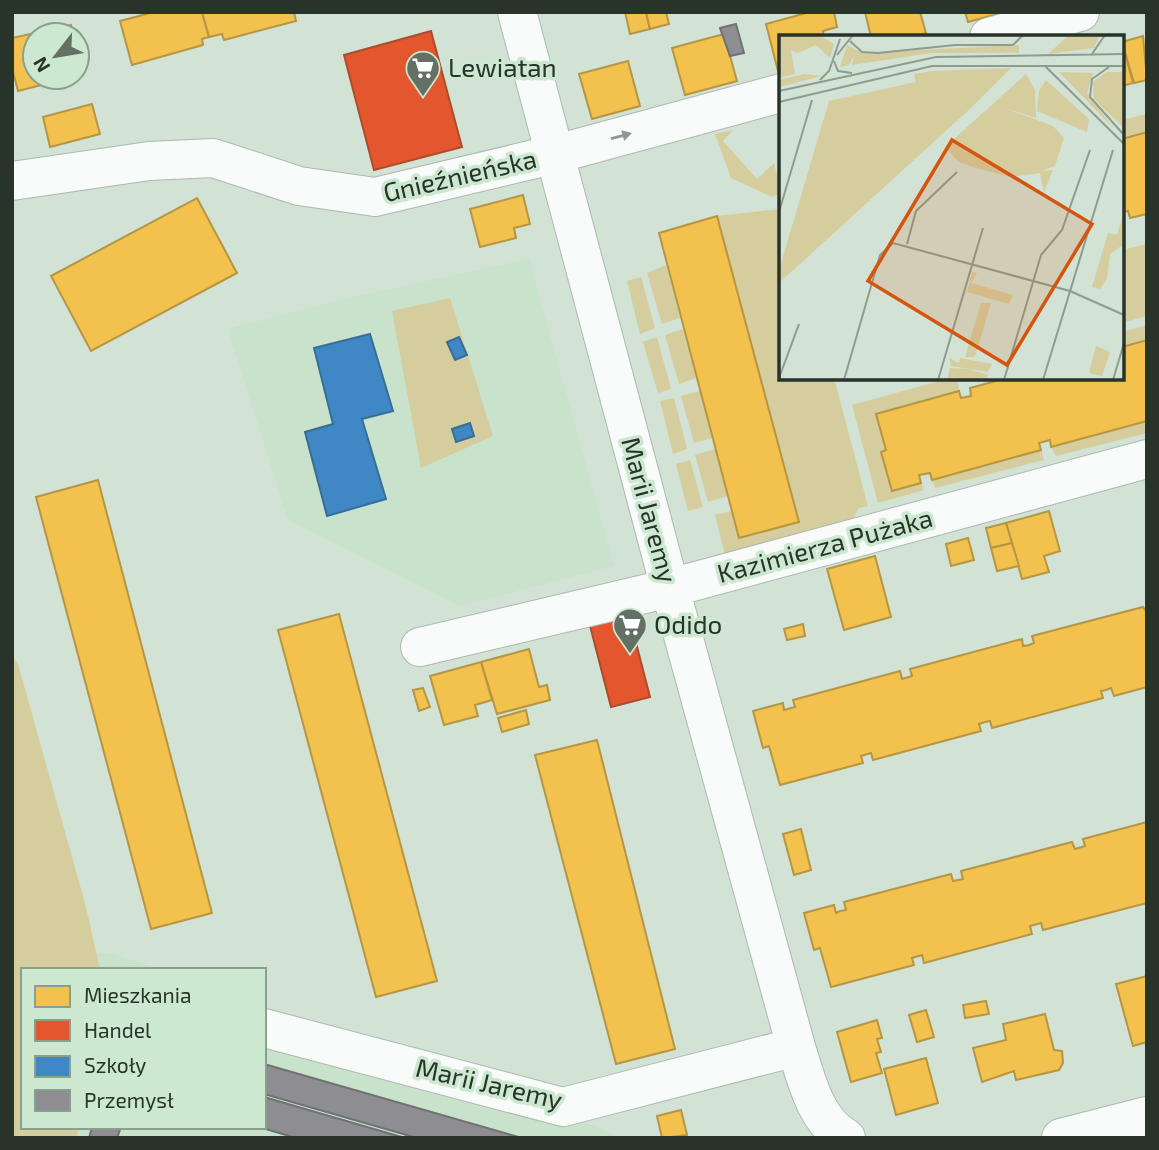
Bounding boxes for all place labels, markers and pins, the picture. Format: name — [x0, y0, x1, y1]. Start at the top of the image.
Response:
supermarket icon: Lewiatan — [404, 49, 442, 98]
place label: Lewiatan — [448, 51, 557, 82]
supermarket icon: Odido — [611, 606, 649, 655]
place label: Odido — [654, 608, 722, 639]

